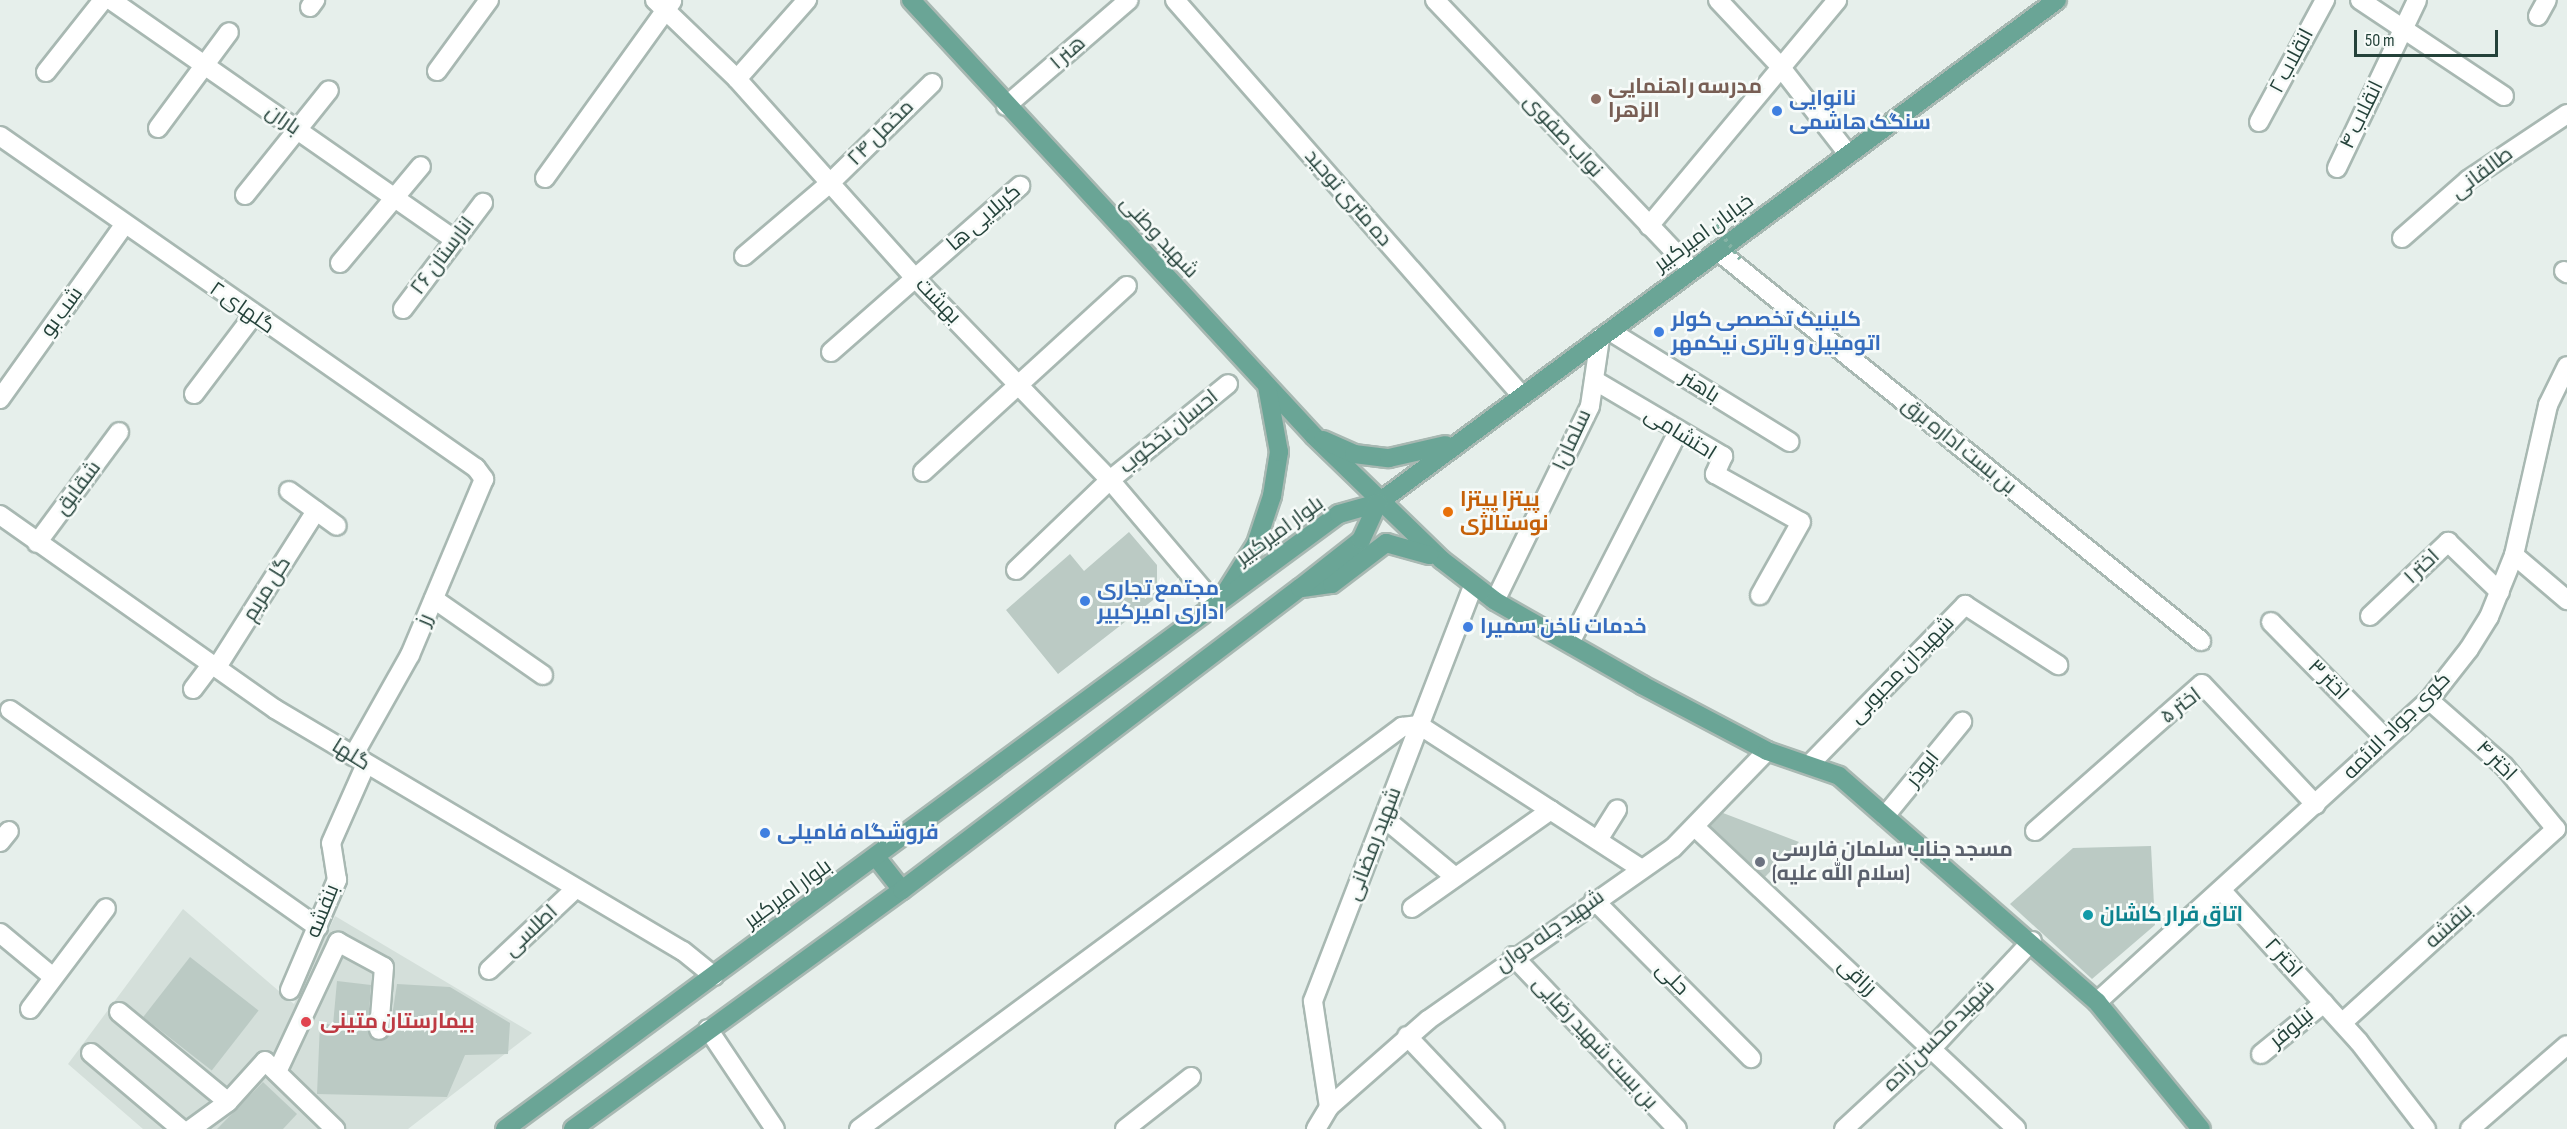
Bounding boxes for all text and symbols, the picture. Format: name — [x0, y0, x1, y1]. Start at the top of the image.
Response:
scale bar — [2357, 18, 2501, 56]
street label: انقلاب ۲ — [2264, 24, 2320, 98]
text: 50 m — [2365, 30, 2395, 51]
street label: هنر ۱ — [1045, 31, 1091, 75]
place label: مدرسه راهنمایی الزهرا — [1608, 74, 1762, 124]
street label: انقلاب ۴ — [2335, 77, 2389, 153]
place label: نانوایی سنگک هاشمی — [1789, 86, 1931, 136]
street label: نواب صفوی — [1518, 89, 1608, 183]
marker: مدرسه راهنمایی الزهرا — [1589, 92, 1603, 106]
street label: مخمل ۲۴ — [843, 95, 919, 171]
street label: باران — [261, 99, 305, 141]
marker: نانوایی سنگک هاشمی — [1770, 104, 1784, 118]
street label: طالقانی — [2446, 141, 2518, 205]
street label: ده متری توحید — [1299, 144, 1397, 252]
street label: کربلایی ها — [942, 179, 1026, 257]
street label: خیابان امیرکبیر — [1649, 189, 1759, 277]
street label: شهید وطنی — [1114, 190, 1204, 284]
street label: انارستان ۲۶ — [406, 212, 480, 300]
street label: بهشت — [910, 273, 966, 329]
street label: گلهای ۲ — [205, 276, 279, 340]
street label: شب بو — [35, 282, 89, 342]
place label: کلینیک تخصصی کولر اتومبیل و باتری نیکمهر — [1671, 307, 1881, 357]
marker: کلینیک تخصصی کولر اتومبیل و باتری نیکمهر — [1652, 325, 1666, 339]
street label: باهنر — [1676, 365, 1724, 409]
street label: احسان نخکوب — [1115, 385, 1223, 479]
street label: بن بست اداره برق — [1897, 392, 2021, 500]
street label: احتشامی — [1639, 402, 1721, 466]
street label: سلمان۱ — [1547, 405, 1597, 475]
street label: شقایق — [49, 456, 107, 520]
place label: پیتزا پیتزا نوستالژی — [1460, 487, 1549, 537]
street label: بلوار امیرکبیر — [1231, 491, 1329, 571]
marker: پیتزا پیتزا نوستالژی — [1441, 505, 1455, 519]
street label: اختر ۱ — [2399, 544, 2445, 590]
street label: گل مریم — [237, 552, 297, 626]
place label: مجتمع تجاری اداری امیرکبیر — [1097, 576, 1225, 626]
marker: مجتمع تجاری اداری امیرکبیر — [1078, 594, 1092, 608]
street label: رز — [411, 610, 439, 630]
street label: شهیدان محبوبی — [1844, 611, 1960, 729]
place label: خدمات ناخن سمیرا — [1480, 614, 1647, 640]
marker: خدمات ناخن سمیرا — [1461, 620, 1475, 634]
street label: اختر ۳ — [2302, 654, 2354, 706]
street label: کوی جواد الائمه — [2338, 667, 2456, 785]
street label: اختر ۵ — [2156, 683, 2206, 729]
street label: گلها — [327, 734, 375, 776]
street label: اختر ۴ — [2470, 735, 2522, 787]
street label: ابوذر — [1901, 746, 1945, 792]
street label: شهید رمضانی — [1341, 784, 1407, 904]
place label: فروشگاه فامیلی — [777, 820, 939, 846]
marker: فروشگاه فامیلی — [758, 826, 772, 840]
place label: مسجد جناب سلمان فارسی (سلام الله علیه) — [1772, 837, 2013, 887]
street label: بلوار امیرکبیر — [739, 854, 837, 934]
marker: مسجد جناب سلمان فارسی (سلام الله علیه) — [1753, 855, 1767, 869]
street label: بنفشه — [301, 881, 345, 941]
street label: شهید چله دوان — [1491, 884, 1609, 978]
street label: بنفشه — [2420, 898, 2478, 954]
street label: اطلسی — [499, 900, 563, 962]
place label: اتاق فرار کاشان — [2100, 902, 2243, 928]
marker: اتاق فرار کاشان — [2081, 908, 2095, 922]
street label: اختر ۲ — [2259, 933, 2307, 983]
street label: رزاقی — [1832, 953, 1882, 1001]
street label: حلی — [1650, 957, 1694, 1001]
street label: بن بست شهید رضایی — [1527, 971, 1663, 1115]
street label: شهید محسن زاده — [1878, 975, 2000, 1097]
street label: نیلوفر — [2265, 1003, 2319, 1053]
place label: بیمارستان متینی — [320, 1009, 475, 1035]
marker: بیمارستان متینی — [297, 1013, 315, 1031]

